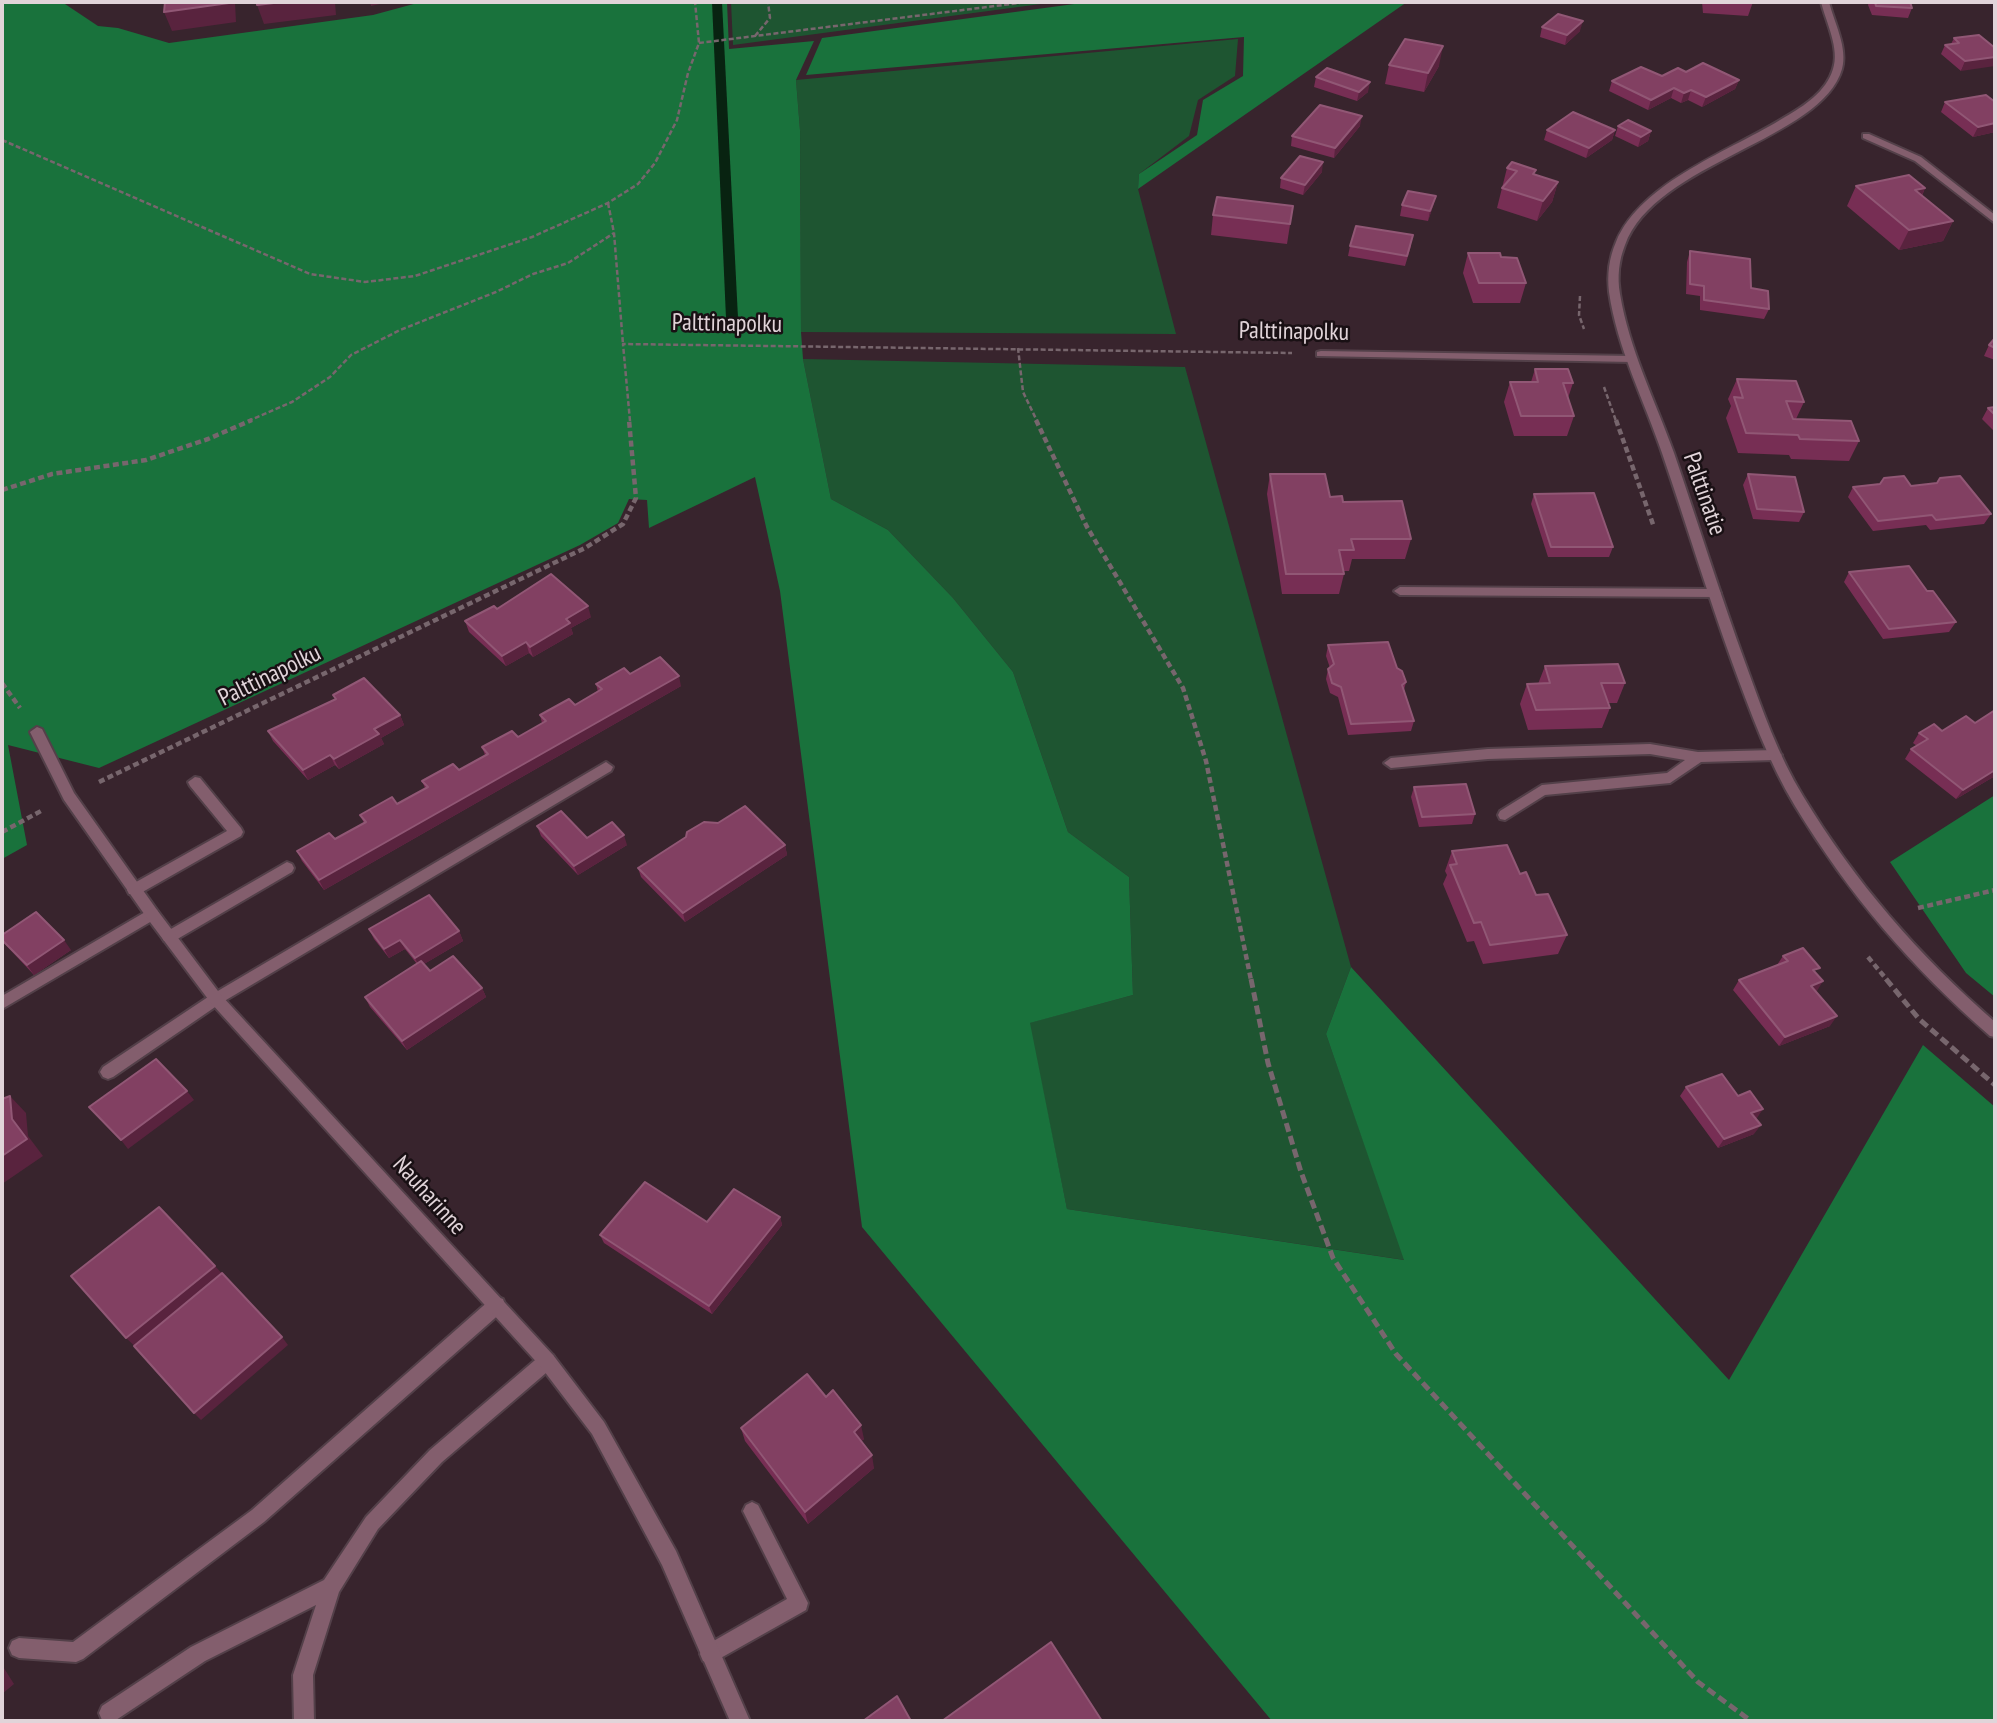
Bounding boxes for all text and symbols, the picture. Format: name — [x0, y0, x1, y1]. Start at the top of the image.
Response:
street label: Palttinapolku — [672, 309, 782, 339]
street label: Palttinapolku — [1239, 317, 1349, 347]
street label: Palttinatie — [1676, 449, 1732, 539]
street label: Palttinapolku — [214, 639, 326, 713]
street label: Nauharinne — [386, 1151, 472, 1241]

